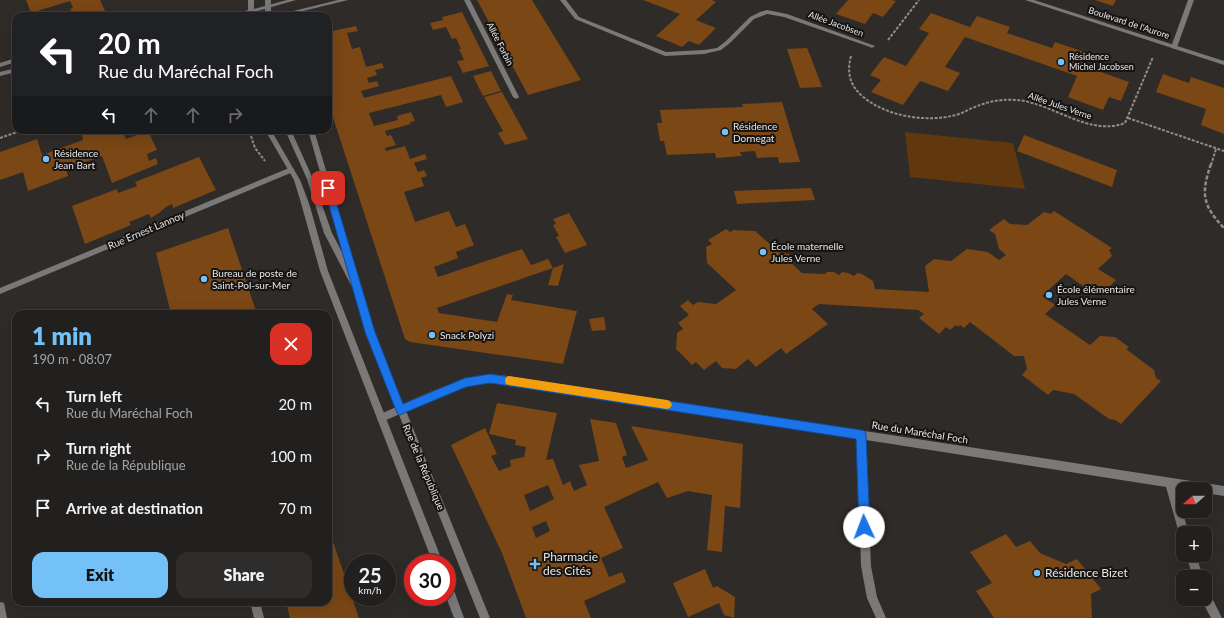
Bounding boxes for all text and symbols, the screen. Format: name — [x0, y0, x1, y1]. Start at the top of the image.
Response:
street label: Boulevard de l'Aurore — [1087, 4, 1171, 41]
street label: Allée Jacobsen — [807, 8, 865, 39]
street label: Allée Forbin — [485, 20, 516, 67]
text: 20 m — [98, 26, 161, 60]
icon: left — [32, 28, 84, 80]
place label: Résidence Michel Jacobsen — [1069, 51, 1134, 72]
marker: Résidence Michel Jacobsen — [1056, 57, 1066, 67]
text: Rue du Maréchal Foch — [98, 60, 274, 82]
street label: Allée Jules Verne — [1027, 89, 1094, 122]
icon: left — [98, 104, 120, 126]
icon: ahead — [140, 104, 162, 126]
icon: ahead — [182, 104, 204, 126]
icon: right — [224, 104, 246, 126]
place label: Résidence Dornegat — [733, 120, 777, 144]
marker: Résidence Dornegat — [720, 127, 730, 137]
place label: Résidence Jean Bart — [54, 147, 98, 171]
marker: Résidence Jean Bart — [41, 154, 51, 164]
pin — [311, 171, 345, 205]
icon: arrive — [317, 177, 339, 199]
street label: Rue Ernest Lannoy — [106, 208, 187, 252]
place label: École maternelle Jules Verne — [771, 240, 844, 264]
marker: École maternelle Jules Verne — [758, 247, 768, 257]
place label: Bureau de poste de Saint-Pol-sur-Mer — [212, 267, 297, 291]
marker: Bureau de poste de Saint-Pol-sur-Mer — [199, 274, 209, 284]
place label: École élémentaire Jules Verne — [1057, 283, 1135, 307]
marker: École élémentaire Jules Verne — [1044, 290, 1054, 300]
text: 1 min — [32, 321, 92, 350]
button: close — [270, 323, 312, 365]
place label: Snack Polyzi — [440, 329, 494, 341]
marker: Snack Polyzi — [427, 330, 437, 340]
text: 190 m · 08:07 — [32, 351, 112, 367]
text: Turn left — [66, 387, 122, 405]
icon: left — [32, 393, 54, 415]
text: 20 m — [278, 395, 312, 413]
text: Rue du Maréchal Foch — [66, 405, 193, 421]
street label: Rue du Maréchal Foch — [871, 418, 969, 446]
street label: Rue de la République — [400, 422, 448, 512]
text: Turn right — [66, 439, 131, 457]
icon: right — [32, 445, 54, 467]
text: 100 m — [270, 447, 312, 465]
text: Rue de la République — [66, 457, 186, 473]
north arrow — [1176, 482, 1212, 518]
map controls — [1176, 482, 1212, 606]
icon: arrive — [32, 497, 54, 519]
text: Arrive at destination — [66, 499, 203, 517]
text: 70 m — [278, 499, 312, 517]
position arrow — [843, 506, 885, 548]
button: + — [1176, 526, 1212, 562]
place label: Pharmacie des Cités — [543, 549, 598, 578]
button: Exit — [32, 552, 168, 598]
button: Share — [176, 552, 312, 598]
speed limit sign: 30 — [404, 554, 456, 606]
marker: Pharmacie des Cités — [530, 559, 540, 569]
text: 25 — [358, 563, 382, 587]
place label: Résidence Bizet — [1045, 565, 1128, 580]
marker: Résidence Bizet — [1032, 568, 1042, 578]
button: − — [1176, 570, 1212, 606]
text: km/h — [358, 584, 382, 596]

